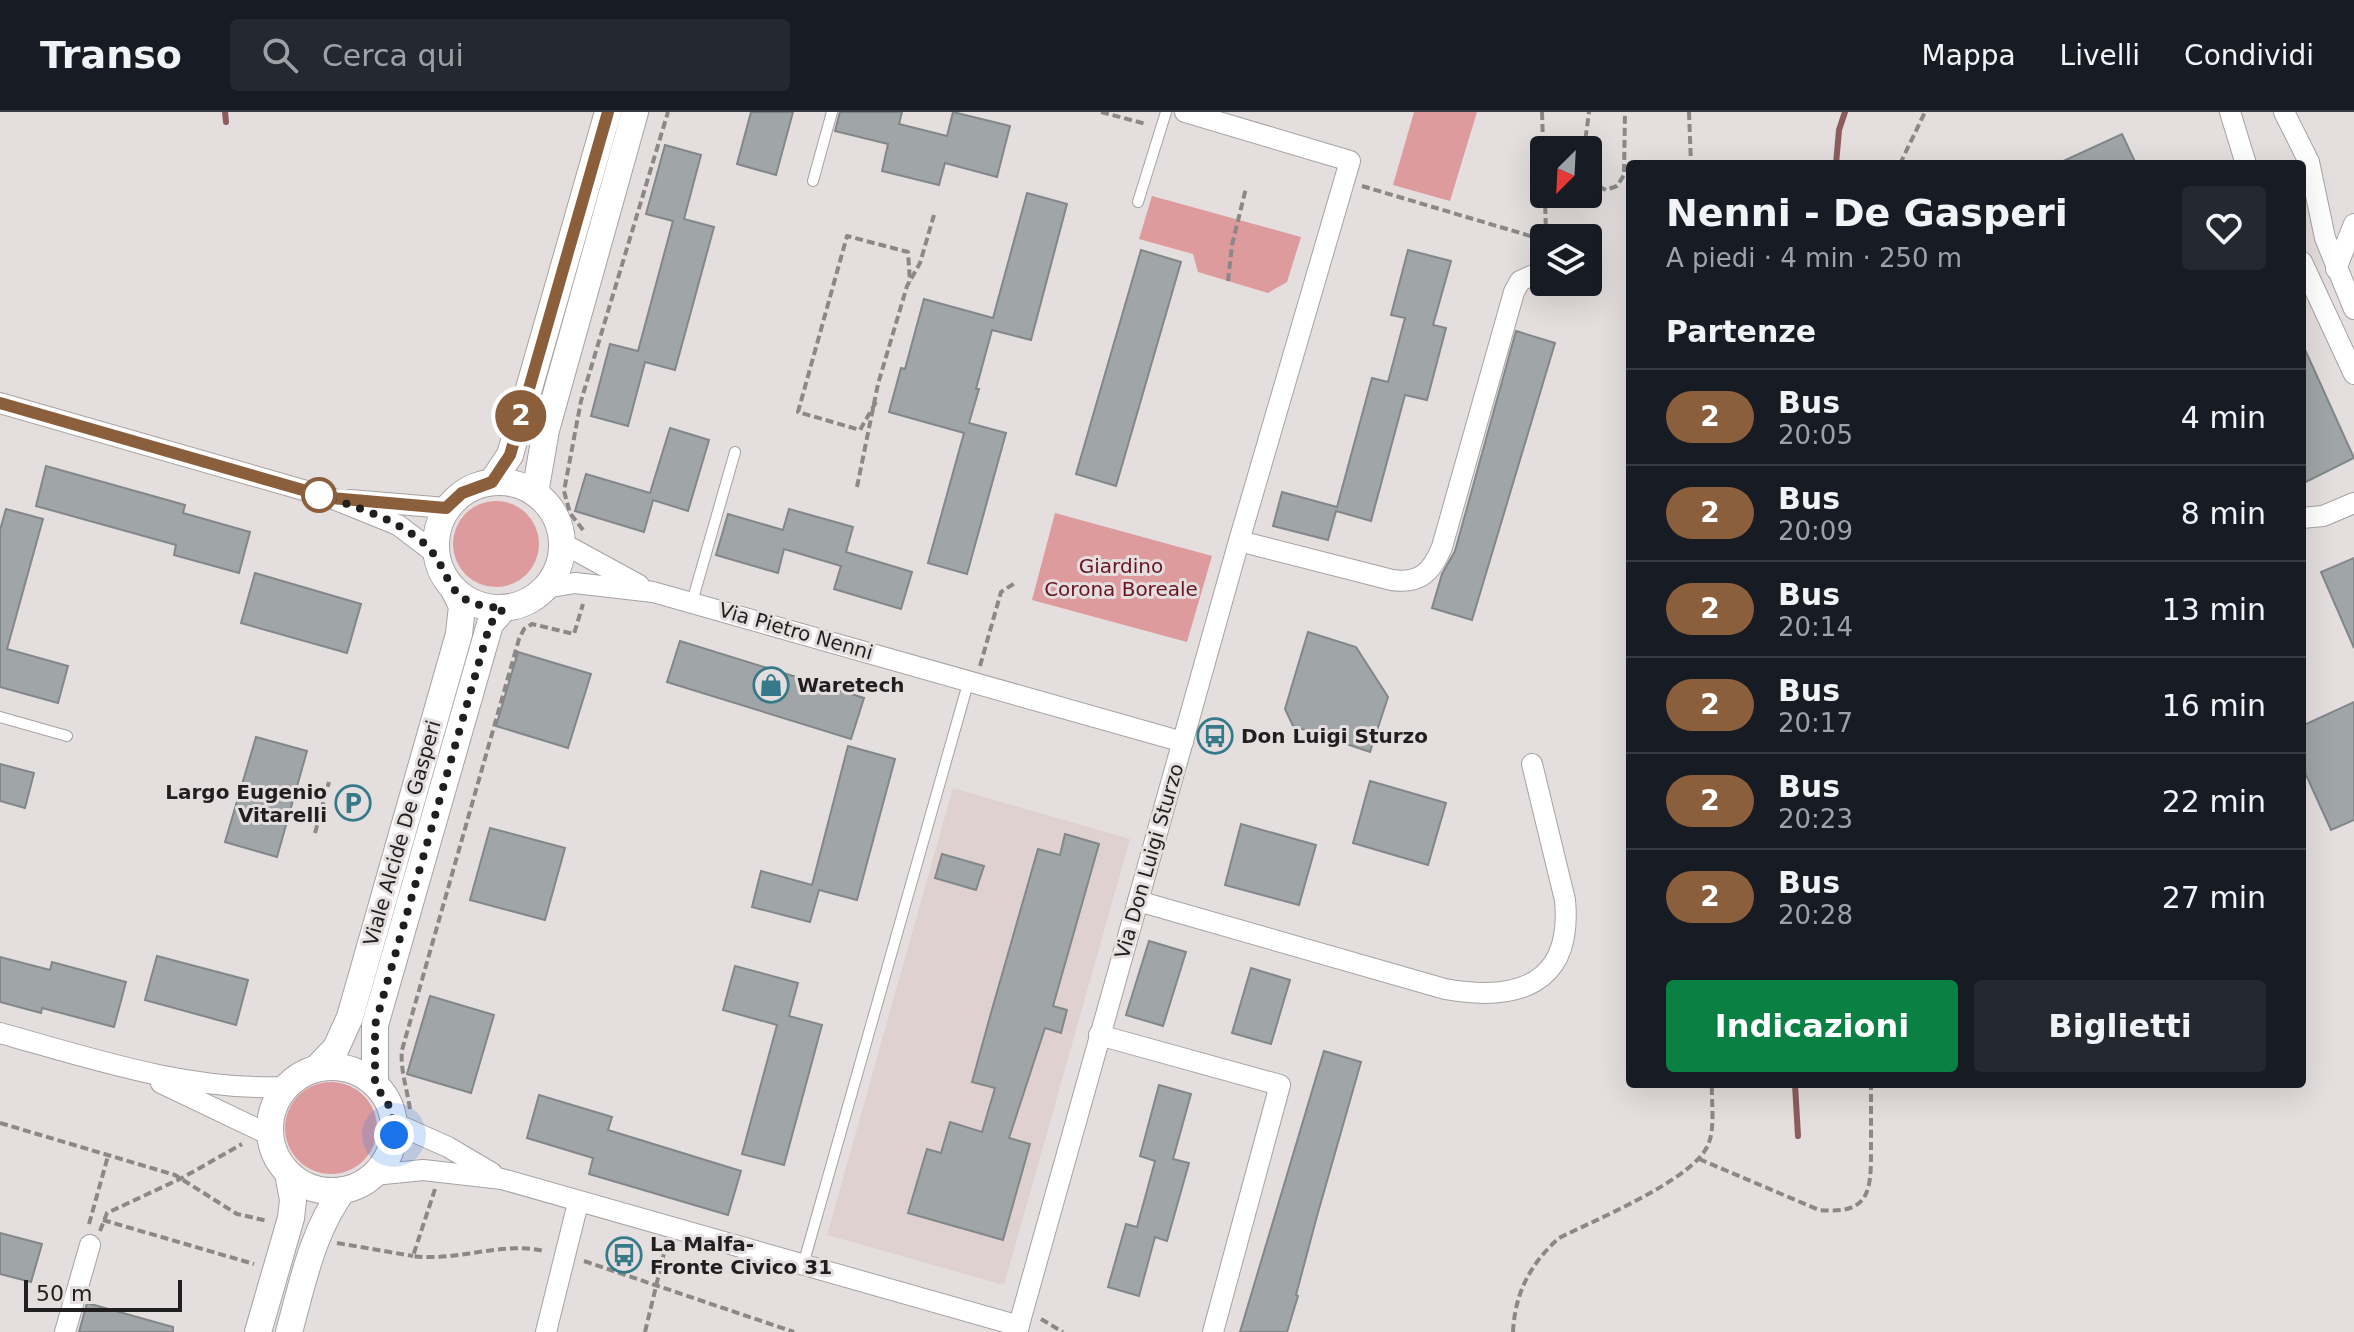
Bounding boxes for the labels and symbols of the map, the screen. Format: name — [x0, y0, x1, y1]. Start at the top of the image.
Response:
north arrow — [1530, 136, 1602, 208]
line badge: 2 — [495, 390, 547, 442]
unlabelled marker — [302, 478, 336, 512]
park label: Giardino Corona Boreale — [1044, 554, 1198, 601]
street label: Via Pietro Nenni — [716, 598, 876, 664]
shop icon: Waretech — [752, 666, 790, 704]
place label: Waretech — [797, 673, 905, 697]
street label: Viale Alcide De Gasperi — [358, 717, 446, 949]
bus stop icon: Don Luigi Sturzo — [1196, 717, 1234, 755]
place label: Don Luigi Sturzo — [1241, 724, 1428, 748]
street label: Via Don Luigi Sturzo — [1110, 761, 1188, 961]
place label: Largo Eugenio Vitarelli — [165, 780, 327, 827]
parking icon: Largo Eugenio Vitarelli — [334, 784, 372, 822]
your location — [374, 1115, 414, 1155]
place label: La Malfa- Fronte Civico 31 — [650, 1232, 832, 1279]
bus stop icon: La Malfa- Fronte Civico 31 — [605, 1236, 643, 1274]
scale bar — [24, 1276, 182, 1312]

